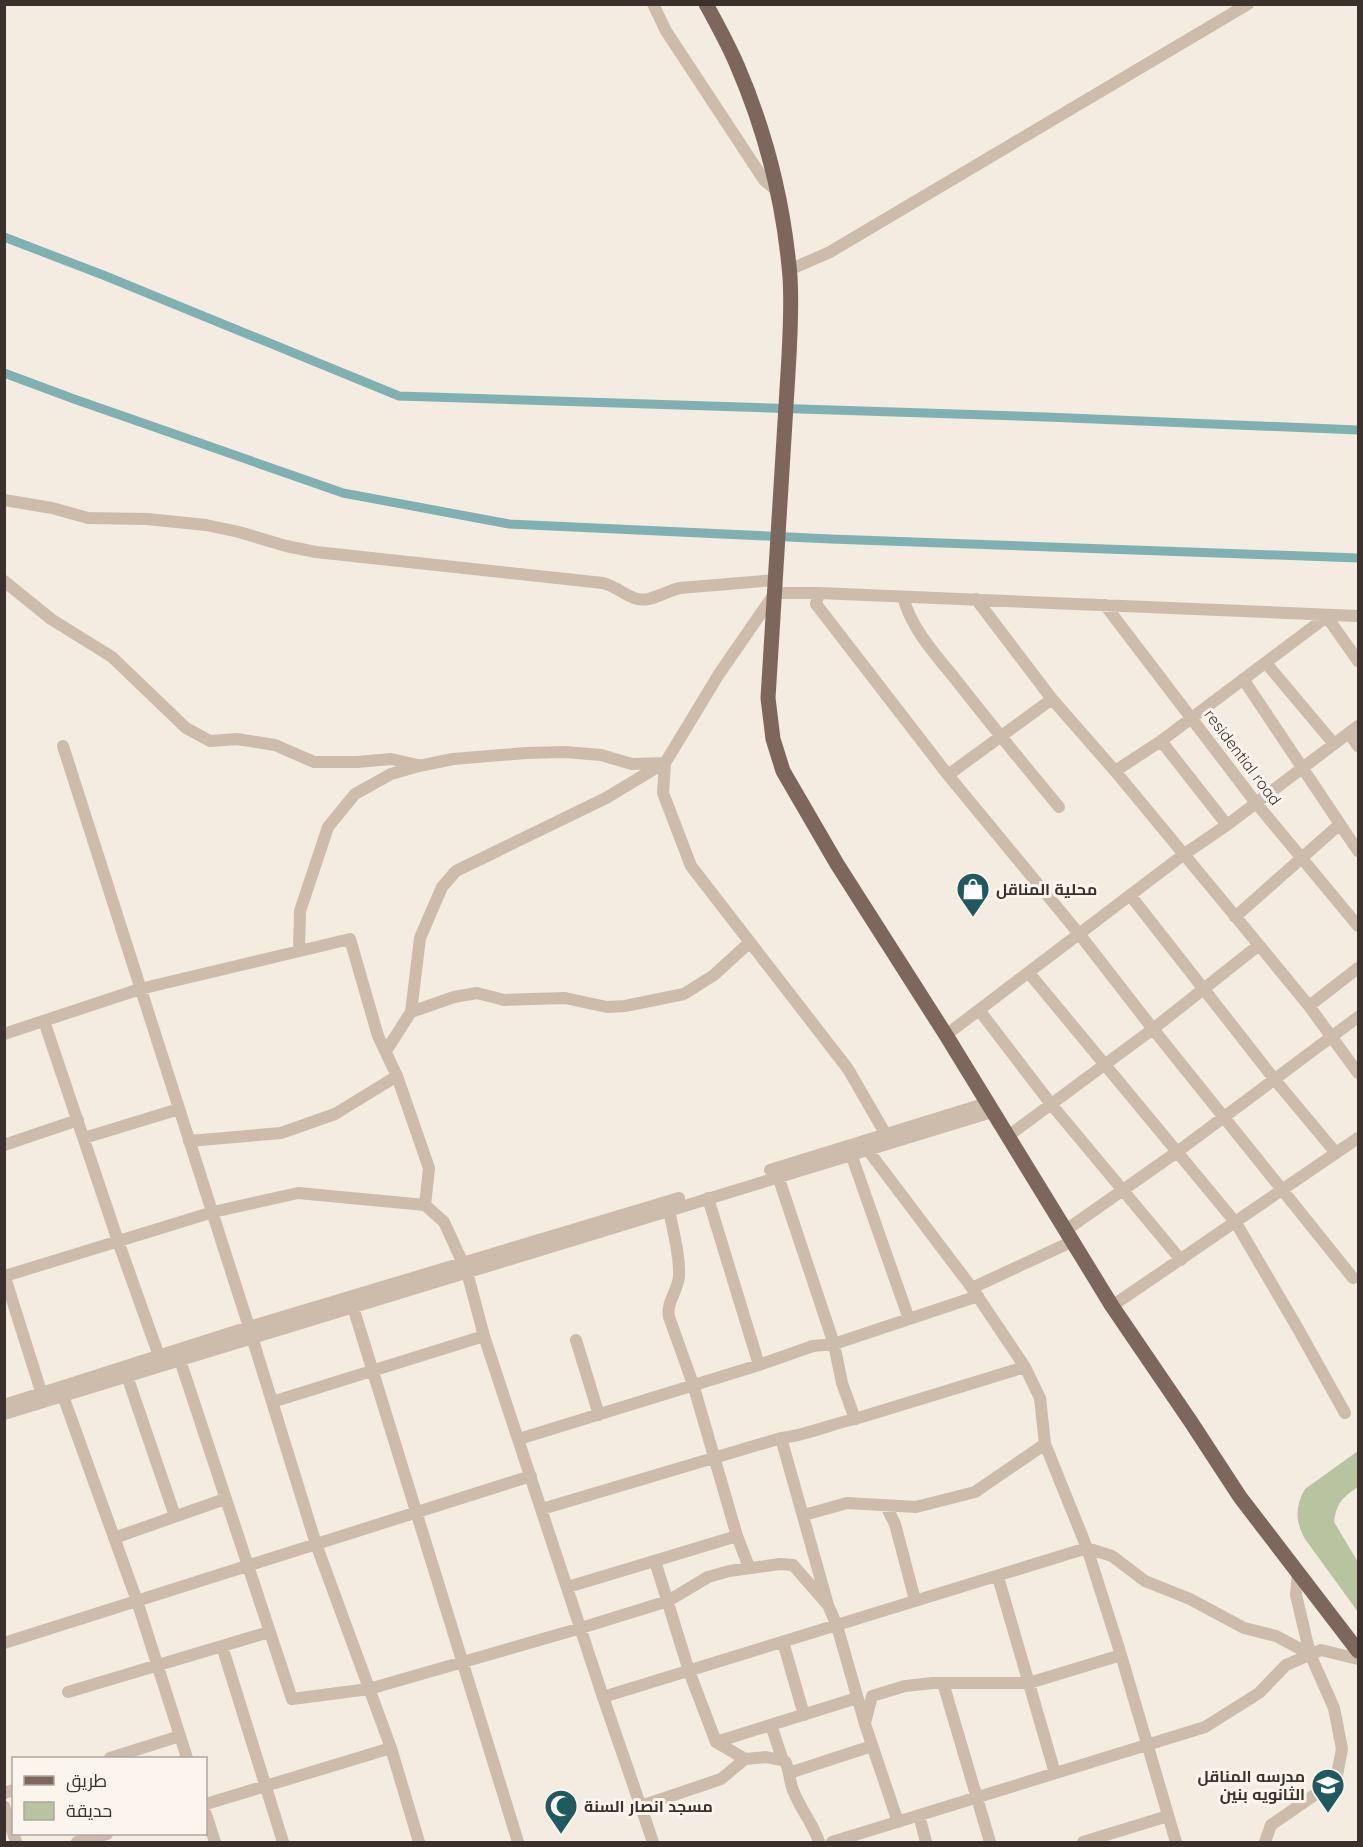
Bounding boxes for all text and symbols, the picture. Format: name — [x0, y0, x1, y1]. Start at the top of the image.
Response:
street label: residential road — [1200, 705, 1286, 809]
shop icon: محلية المناقل — [955, 871, 991, 918]
place label: محلية المناقل — [996, 879, 1097, 899]
legend — [12, 1757, 207, 1835]
place label: مدرسه المناقل الثانويه بنين — [1198, 1766, 1305, 1804]
school or university icon: مدرسه المناقل الثانويه بنين — [1310, 1767, 1346, 1814]
text: طريق — [66, 1769, 107, 1793]
mosque icon: مسجد انصار السنة — [543, 1788, 579, 1835]
place label: مسجد انصار السنة — [584, 1796, 713, 1816]
text: حديقة — [66, 1799, 112, 1822]

